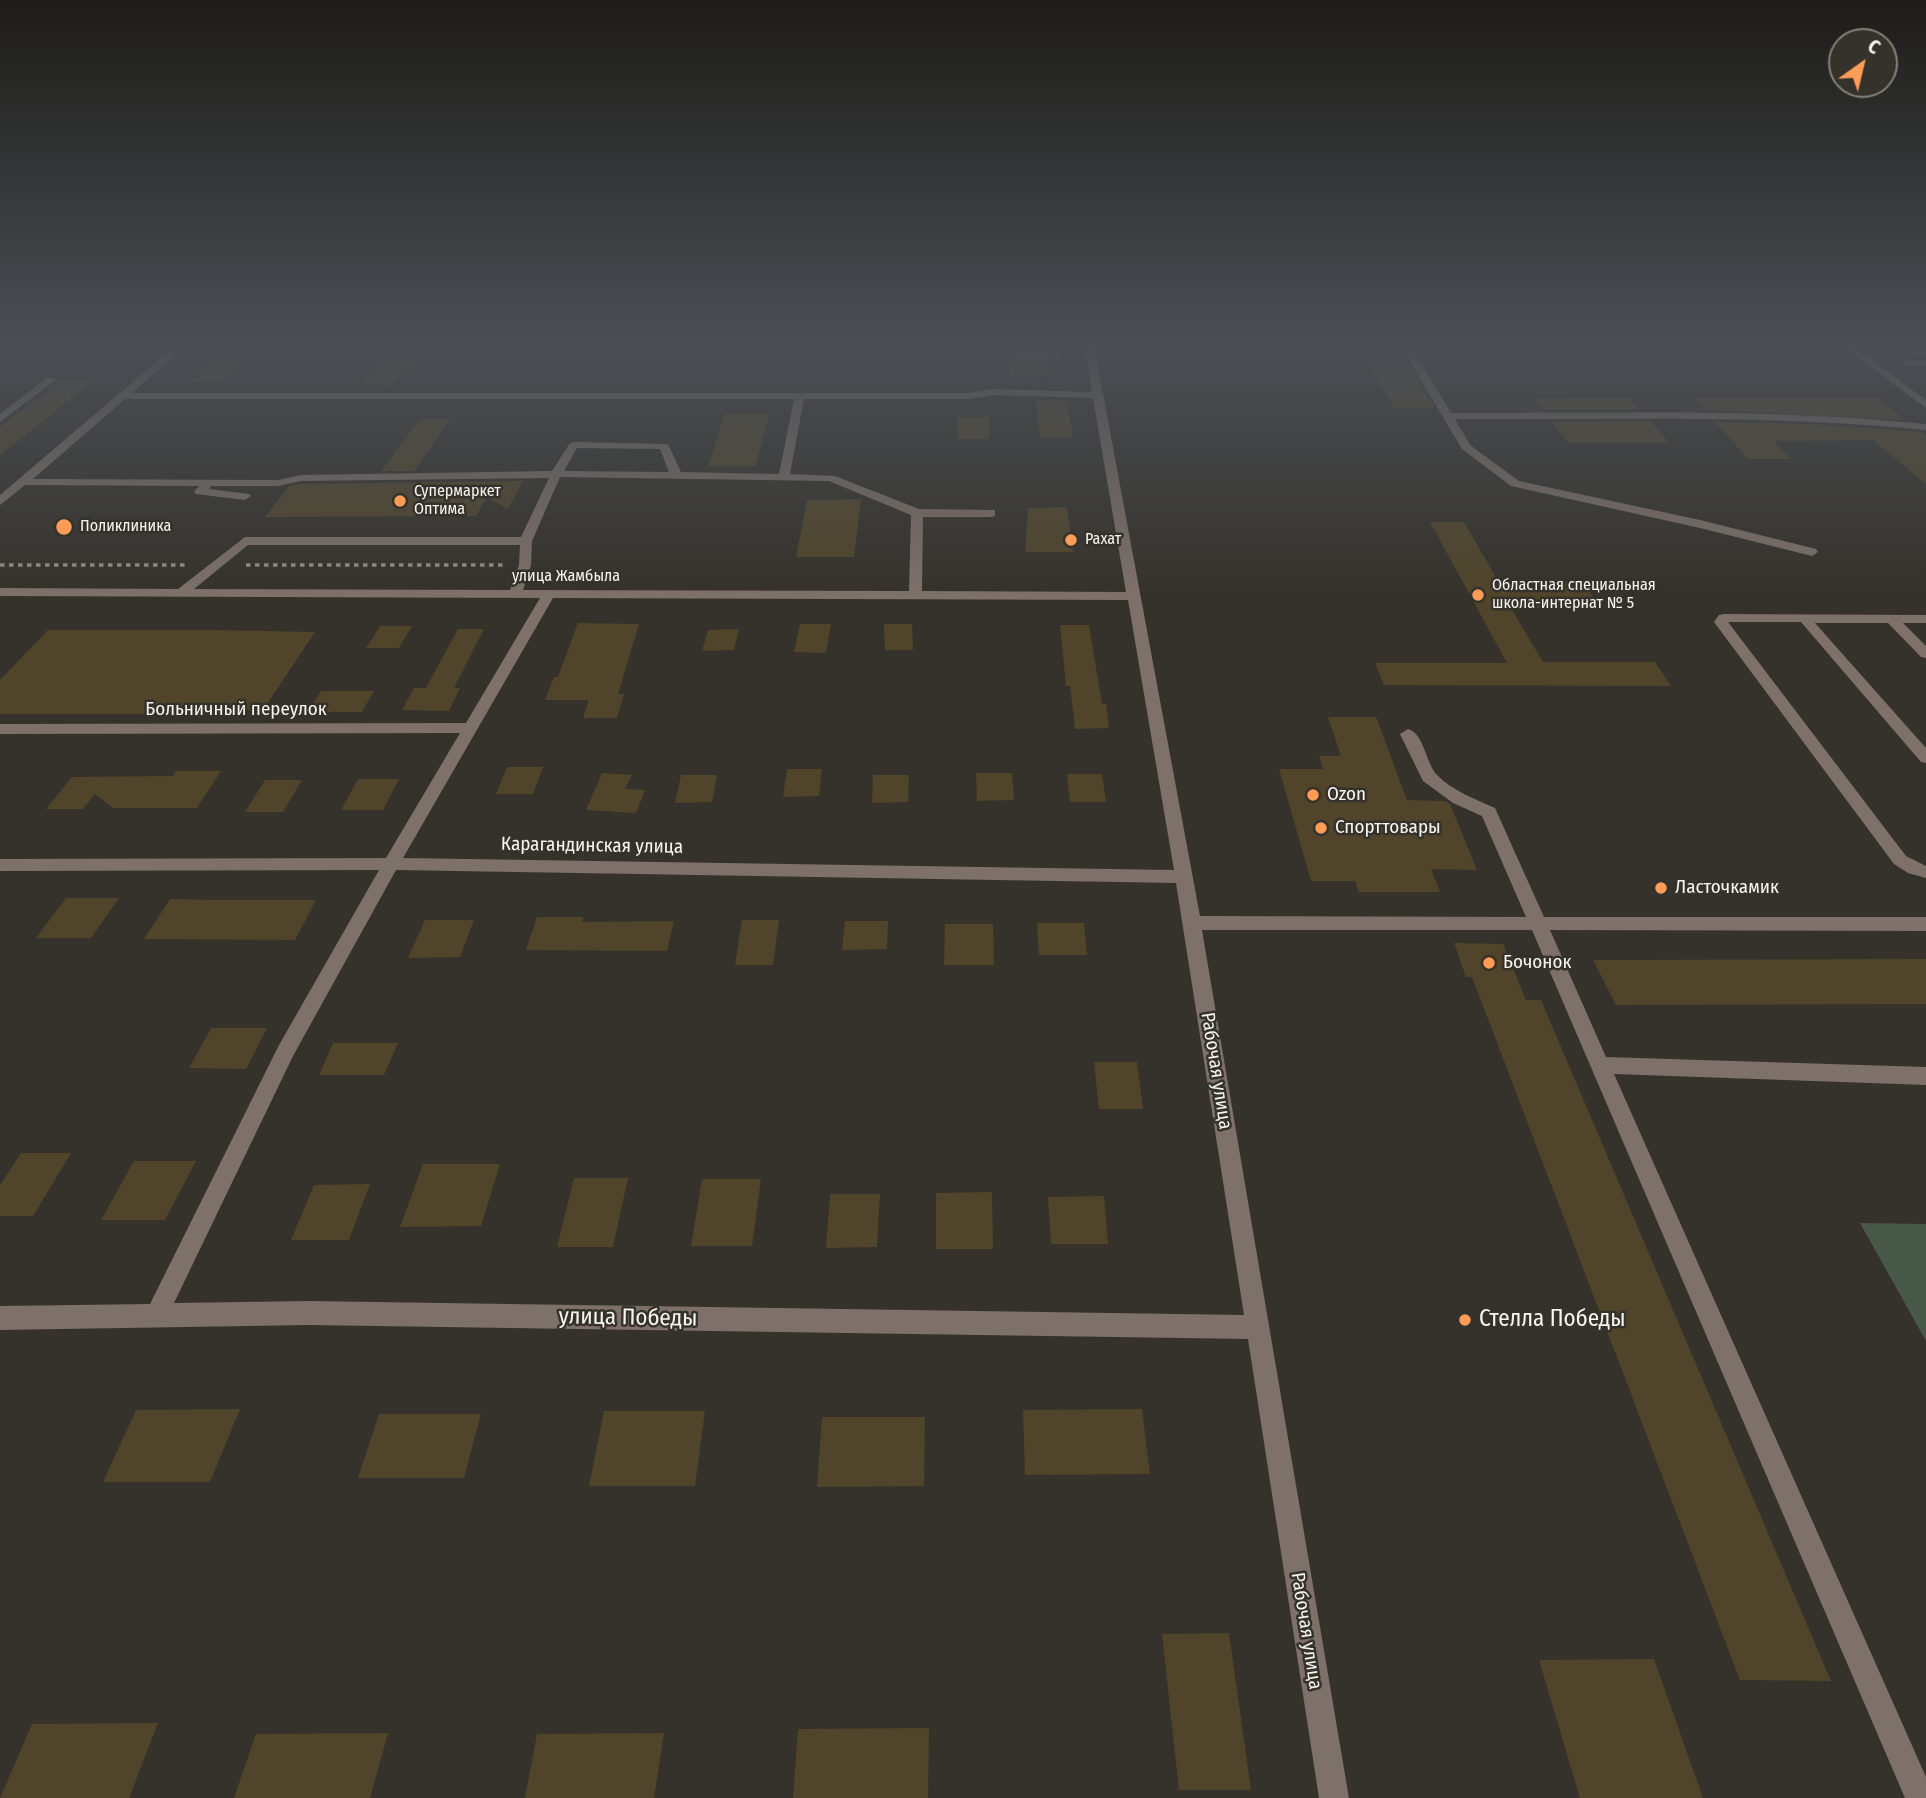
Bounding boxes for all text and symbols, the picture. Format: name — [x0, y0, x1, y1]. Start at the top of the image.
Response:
north arrow — [1828, 28, 1898, 98]
text: С — [1863, 35, 1884, 59]
place label: Супермаркет Оптима — [414, 482, 501, 520]
marker: Супермаркет Оптима — [392, 493, 408, 509]
marker: Поликлиника — [54, 517, 74, 537]
place label: Поликлиника — [80, 517, 171, 537]
place label: Рахат — [1085, 530, 1121, 550]
marker: Рахат — [1063, 532, 1079, 548]
street label: улица Жамбыла — [512, 567, 620, 587]
place label: Областная специальная школа-интернат № 5 — [1492, 576, 1656, 614]
marker: Областная специальная школа-интернат № 5 — [1470, 587, 1486, 603]
street label: Больничный переулок — [145, 699, 327, 721]
place label: Ozon — [1327, 784, 1366, 806]
marker: Ozon — [1305, 787, 1321, 803]
place label: Спорттовары — [1335, 817, 1441, 839]
marker: Спорттовары — [1313, 820, 1329, 836]
street label: Карагандинская улица — [501, 833, 683, 859]
place label: Ласточкамик — [1675, 877, 1779, 899]
marker: Ласточкамик — [1653, 880, 1669, 896]
place label: Бочонок — [1503, 952, 1571, 974]
marker: Бочонок — [1481, 955, 1497, 971]
street label: Рабочая улица — [1195, 1011, 1237, 1131]
street label: улица Победы — [558, 1303, 698, 1333]
place label: Стелла Победы — [1479, 1306, 1626, 1334]
marker: Стелла Победы — [1457, 1312, 1473, 1328]
street label: Рабочая улица — [1285, 1571, 1327, 1691]

